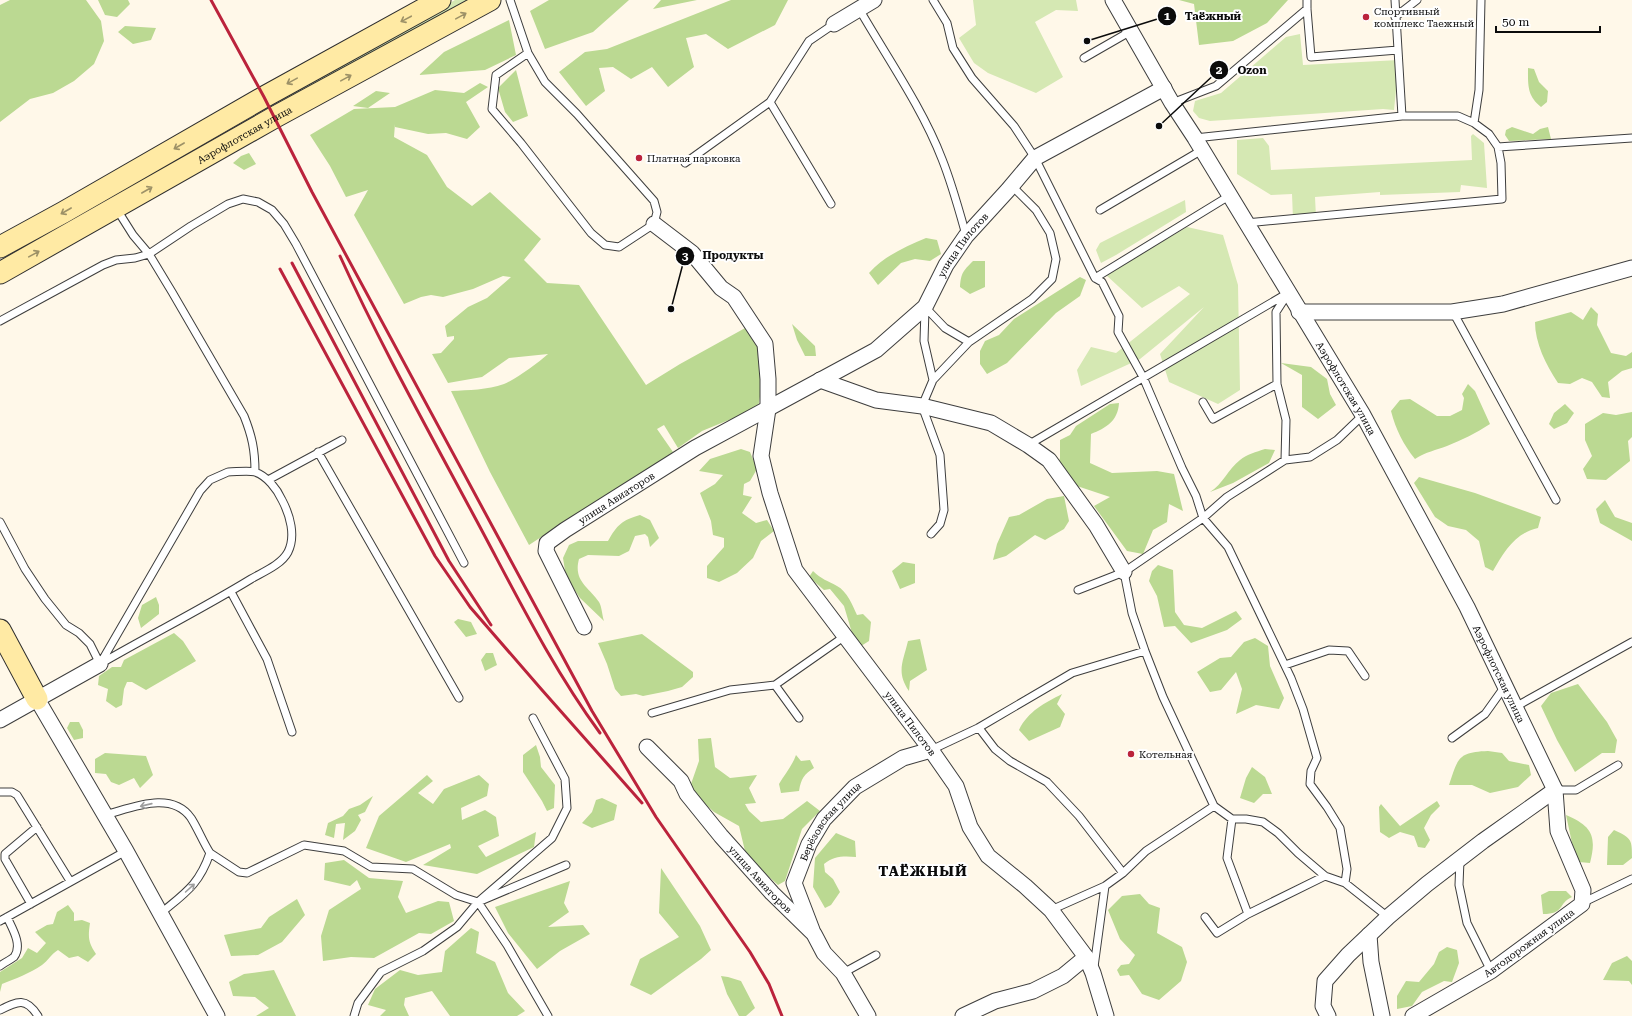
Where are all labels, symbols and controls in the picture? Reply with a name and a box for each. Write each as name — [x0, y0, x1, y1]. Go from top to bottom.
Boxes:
callout: Таёжный — [1157, 4, 1249, 27]
place label: Спортивный комплекс Таежный — [1374, 6, 1474, 29]
scale bar — [1496, 8, 1600, 34]
text: 1 — [1164, 9, 1171, 23]
text: Таёжный — [1185, 10, 1242, 23]
one-way arrow — [454, 12, 466, 19]
marker: Спортивный комплекс Таежный — [1361, 12, 1371, 22]
one-way arrow — [400, 15, 412, 23]
text: 50 m — [1502, 15, 1529, 29]
callout: Ozon — [1209, 58, 1274, 81]
text: 2 — [1216, 63, 1223, 77]
text: Ozon — [1237, 64, 1267, 77]
one-way arrow — [340, 74, 352, 81]
one-way arrow — [286, 78, 298, 86]
street label: Аэрофлотская улица — [195, 103, 294, 165]
one-way arrow — [173, 142, 185, 150]
marker: Платная парковка — [634, 153, 644, 163]
place label: Платная парковка — [647, 153, 741, 164]
one-way arrow — [141, 186, 153, 194]
one-way arrow — [61, 207, 73, 215]
street label: улица Пилотов — [935, 210, 990, 279]
callout: Продукты — [675, 244, 772, 267]
text: 3 — [682, 249, 689, 263]
text: Продукты — [703, 249, 764, 262]
one-way arrow — [28, 250, 40, 258]
street label: Аэрофлотская улица — [1314, 340, 1378, 437]
street label: улица Авиаторов — [576, 469, 657, 526]
street label: Аэрофлотская улица — [1471, 623, 1527, 725]
street label: улица Пилотов — [883, 689, 939, 758]
marker: Котельная — [1126, 749, 1136, 759]
place label: Котельная — [1139, 749, 1193, 760]
street label: Берёзовская улица — [798, 779, 863, 862]
one-way arrow — [140, 801, 153, 809]
street label: улица Авиаторов — [727, 843, 795, 915]
district label: ТАЁЖНЫЙ — [878, 863, 968, 879]
one-way arrow — [185, 883, 195, 892]
street label: Автодорожная улица — [1482, 906, 1577, 979]

